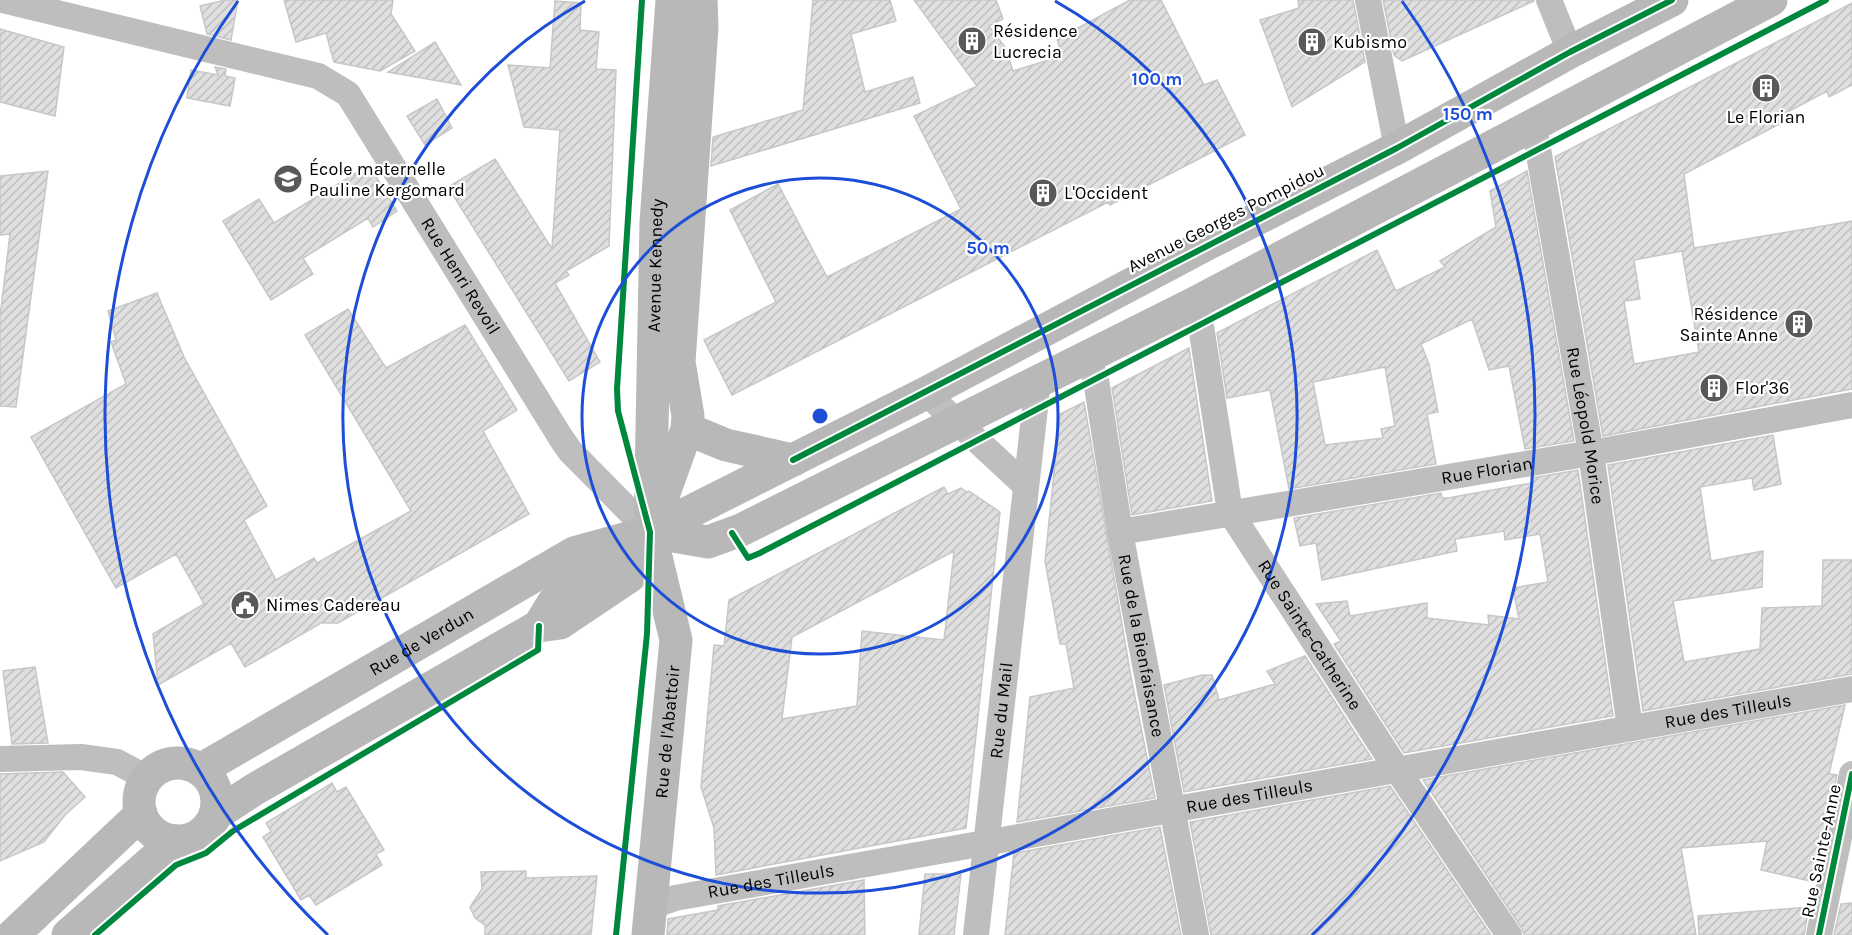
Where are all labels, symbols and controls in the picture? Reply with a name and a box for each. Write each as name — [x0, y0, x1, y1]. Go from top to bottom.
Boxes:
place label: Résidence Lucrecia — [993, 20, 1077, 63]
building icon: Résidence Lucrecia — [956, 25, 988, 57]
building icon: Kubismo — [1296, 26, 1328, 58]
place label: Kubismo — [1333, 31, 1407, 53]
text: 100 m — [1132, 68, 1182, 90]
building icon: Le Florian — [1750, 72, 1782, 104]
text: 150 m — [1443, 103, 1493, 125]
place label: Le Florian — [1727, 106, 1805, 128]
place label: École maternelle Pauline Kergomard — [309, 157, 465, 201]
street label: Avenue Georges Pompidou — [1124, 159, 1328, 277]
school or university icon: École maternelle Pauline Kergomard — [272, 163, 304, 195]
building icon: L'Occident — [1027, 177, 1059, 209]
place label: L'Occident — [1064, 182, 1148, 204]
street label: Avenue Kennedy — [643, 197, 669, 333]
street label: Rue Henri Revoil — [416, 213, 505, 338]
text: 50 m — [966, 237, 1010, 259]
place label: Résidence Sainte Anne — [1679, 303, 1778, 346]
building icon: Résidence Sainte Anne — [1783, 308, 1815, 340]
street label: Rue Léopold Morice — [1562, 345, 1609, 506]
building icon: Flor'36 — [1698, 372, 1730, 404]
place label: Flor'36 — [1735, 377, 1789, 399]
centre of rings — [810, 406, 830, 426]
street label: Rue Florian — [1439, 452, 1534, 489]
street label: Rue de la Bienfaisance — [1113, 552, 1169, 739]
street label: Rue Sainte-Catherine — [1253, 556, 1366, 714]
public building icon: Nimes Cadereau — [229, 589, 261, 621]
place label: Nimes Cadereau — [266, 594, 401, 616]
street label: Rue de Verdun — [365, 603, 478, 681]
street label: Rue du Mail — [985, 661, 1017, 760]
street label: Rue de l'Abattoir — [650, 664, 685, 799]
street label: Rue des Tilleuls — [1663, 689, 1793, 733]
street label: Rue des Tilleuls — [1184, 774, 1315, 818]
street label: Rue Sainte-Anne — [1796, 782, 1846, 920]
street label: Rue des Tilleuls — [706, 859, 836, 903]

